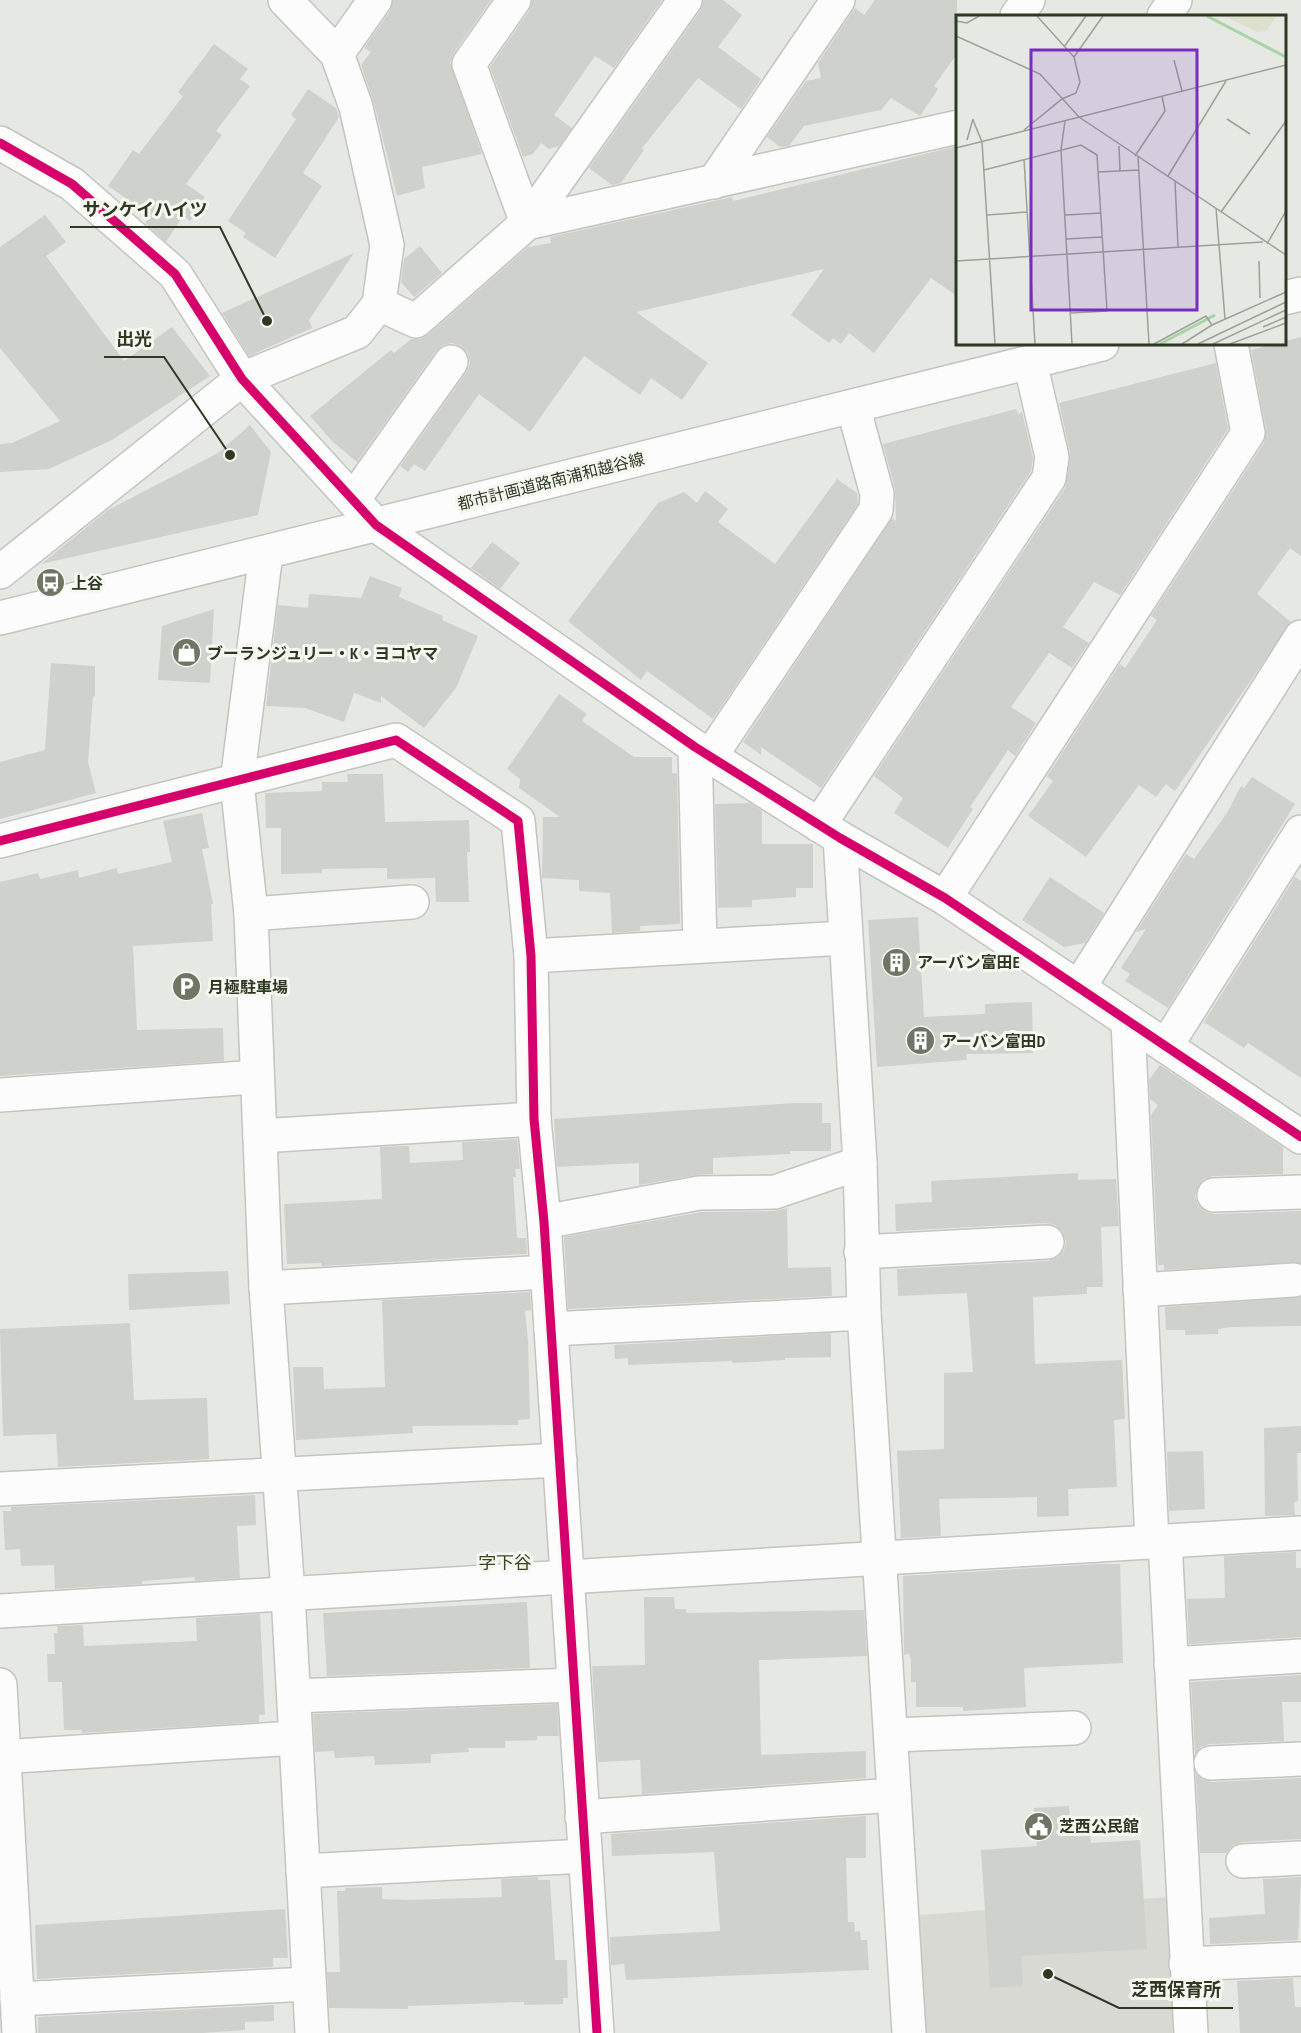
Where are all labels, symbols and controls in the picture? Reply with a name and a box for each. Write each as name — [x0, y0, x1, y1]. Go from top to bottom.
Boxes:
inset map — [956, 15, 1286, 345]
callout: サンケイハイツ — [70, 191, 220, 227]
text: サンケイハイツ — [83, 198, 207, 221]
callout: 出光 — [104, 321, 164, 357]
text: 出光 — [116, 327, 152, 350]
street label: 都市計画道路南浦和越谷線 — [455, 448, 647, 514]
bus stop icon: 上谷 — [34, 567, 66, 599]
place label: 上谷 — [71, 573, 103, 593]
shop icon: ブーランジュリー・K・ヨコヤマ — [170, 637, 202, 669]
place label: ブーランジュリー・K・ヨコヤマ — [207, 643, 438, 663]
building icon: アーバン富田E — [880, 946, 912, 978]
place label: アーバン富田E — [917, 952, 1020, 972]
parking icon: 月極駐車場 — [171, 971, 203, 1003]
place label: 月極駐車場 — [208, 977, 288, 997]
building icon: アーバン富田D — [904, 1025, 936, 1057]
place label: アーバン富田D — [941, 1031, 1046, 1051]
district label: 字下谷 — [478, 1551, 532, 1574]
public building icon: 芝西公民館 — [1022, 1810, 1054, 1842]
place label: 芝西公民館 — [1059, 1816, 1139, 1836]
callout: 芝西保育所 — [1119, 1972, 1233, 2008]
text: 芝西保育所 — [1131, 1978, 1221, 2001]

